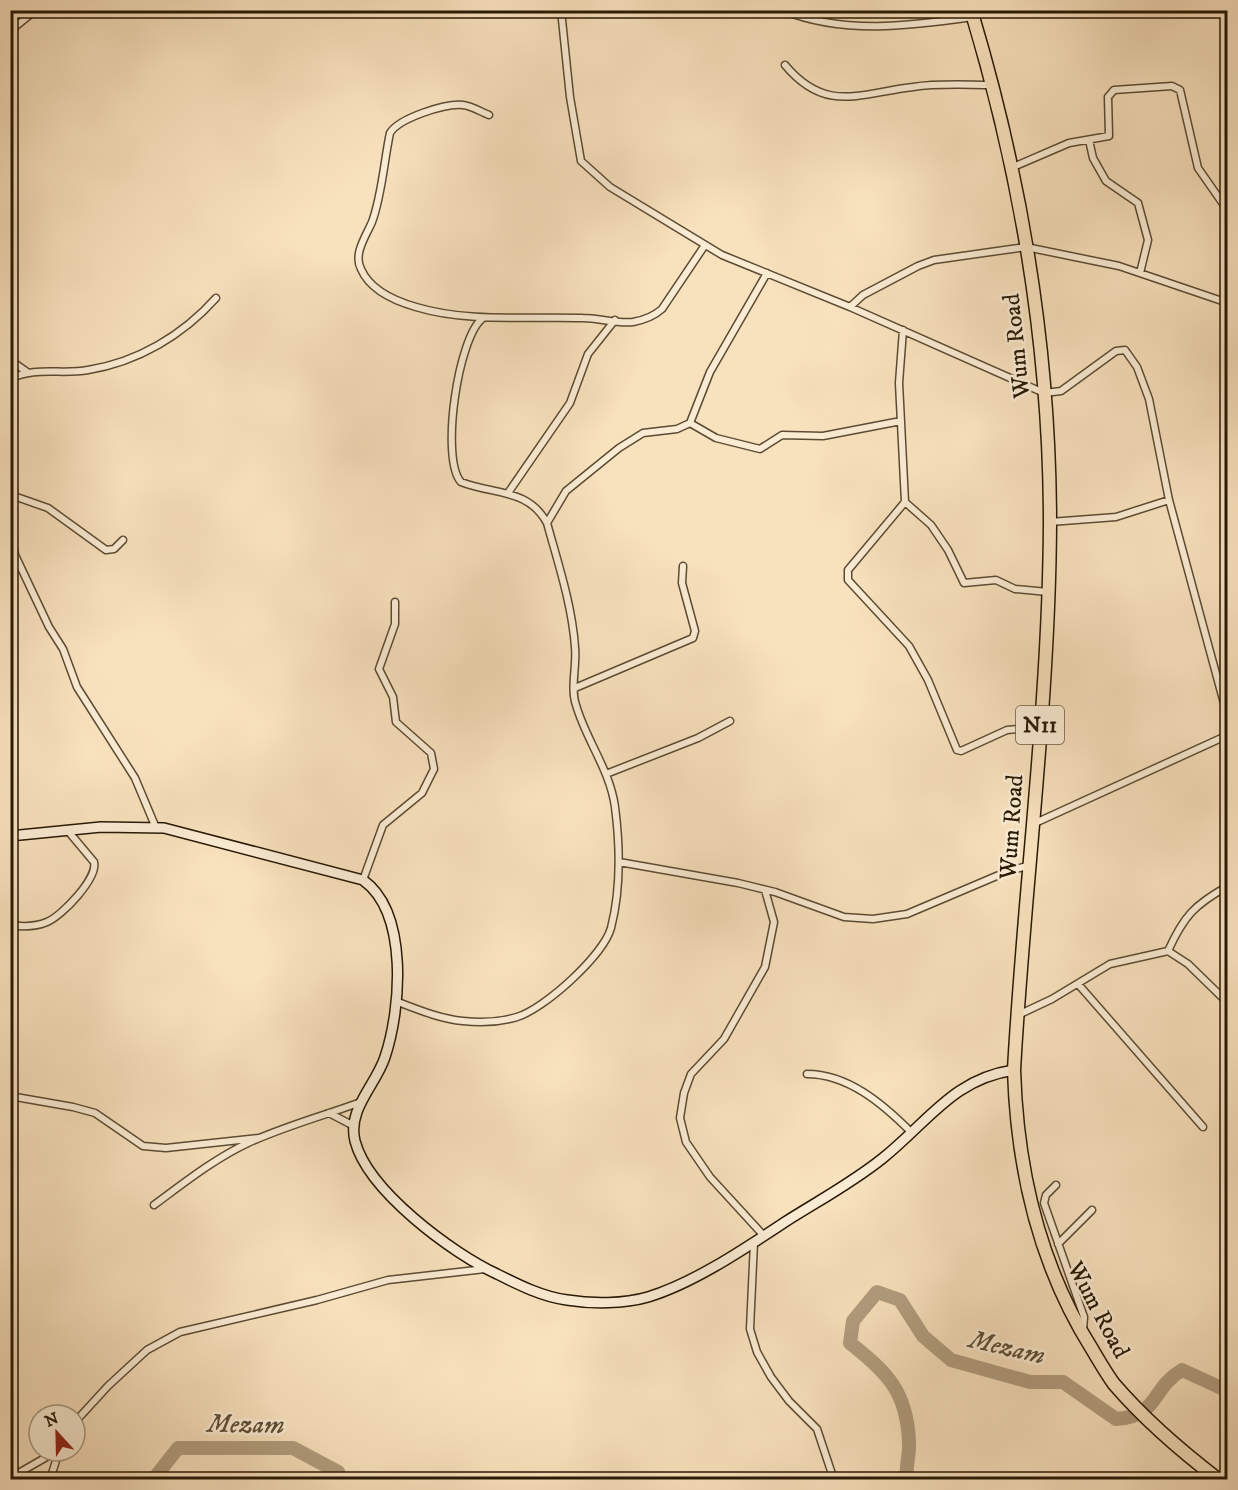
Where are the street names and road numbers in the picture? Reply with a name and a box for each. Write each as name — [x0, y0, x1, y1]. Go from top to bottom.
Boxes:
street label: Wum Road — [997, 292, 1038, 401]
road number: N11 — [1016, 706, 1064, 744]
street label: Wum Road — [993, 773, 1031, 882]
street label: Wum Road — [1060, 1256, 1136, 1364]

